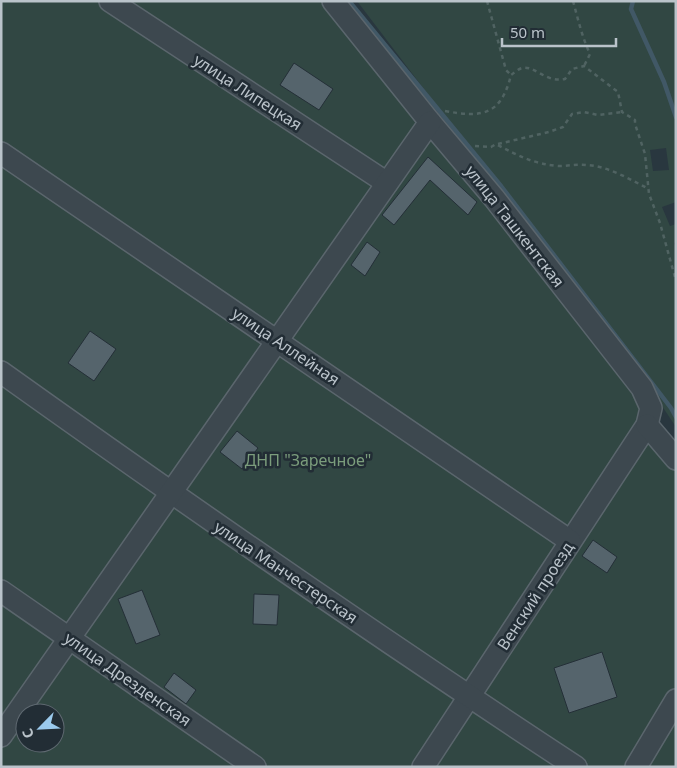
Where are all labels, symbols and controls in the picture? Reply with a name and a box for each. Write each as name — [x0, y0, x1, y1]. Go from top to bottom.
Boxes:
scale bar — [502, 15, 616, 47]
text: 50 m — [510, 22, 545, 42]
street label: улица Липецкая — [189, 49, 307, 135]
street label: улица Ташкентская — [460, 160, 570, 292]
street label: улица Аллейная — [228, 302, 344, 390]
park label: ДНП "Заречное" — [245, 449, 371, 471]
street label: улица Манчестерская — [210, 516, 362, 628]
street label: Венский проезд — [492, 537, 578, 654]
street label: улица Дрезденская — [60, 627, 196, 731]
north arrow — [15, 703, 65, 753]
text: С — [17, 726, 38, 741]

